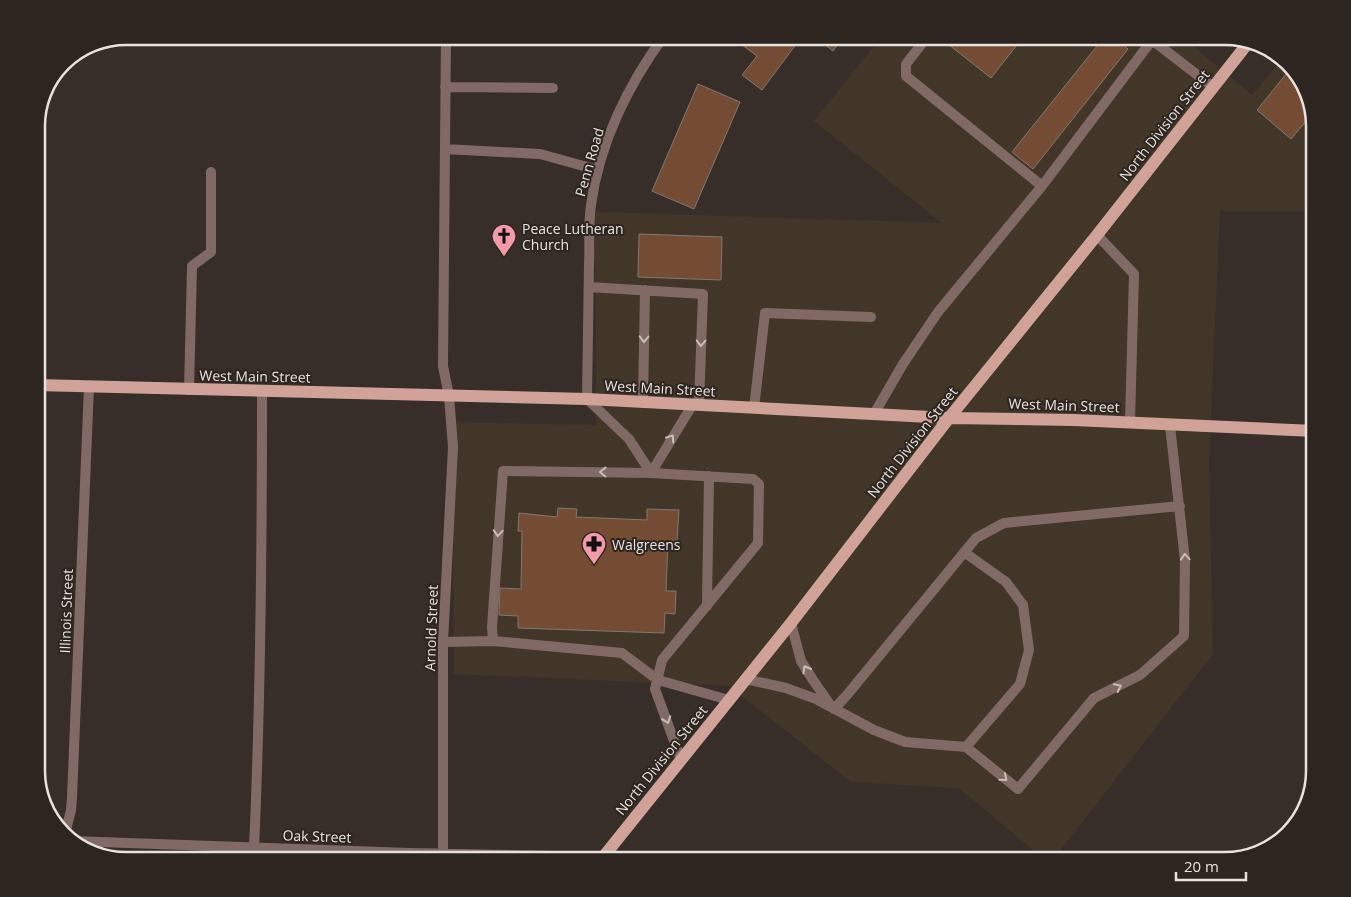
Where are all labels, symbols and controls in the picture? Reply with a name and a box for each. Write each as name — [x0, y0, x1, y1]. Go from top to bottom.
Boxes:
street label: North Division Street — [1115, 66, 1213, 184]
street label: Penn Road — [570, 125, 608, 199]
place label: Peace Lutheran Church — [522, 219, 624, 254]
church icon: Peace Lutheran Church — [491, 223, 517, 257]
one-way arrow — [639, 336, 649, 343]
one-way arrow — [696, 339, 706, 347]
street label: West Main Street — [199, 366, 311, 386]
street label: West Main Street — [604, 376, 716, 400]
street label: North Division Street — [863, 383, 961, 501]
street label: West Main Street — [1008, 394, 1120, 416]
one-way arrow — [665, 434, 675, 443]
one-way arrow — [598, 467, 606, 477]
one-way arrow — [493, 529, 504, 537]
pharmacy icon: Walgreens — [581, 531, 607, 565]
place label: Walgreens — [612, 535, 681, 554]
one-way arrow — [1179, 553, 1190, 561]
street label: Illinois Street — [55, 568, 77, 654]
street label: Arnold Street — [420, 584, 442, 672]
one-way arrow — [803, 665, 813, 674]
one-way arrow — [1113, 683, 1122, 693]
street label: North Division Street — [611, 701, 711, 819]
one-way arrow — [661, 715, 671, 724]
one-way arrow — [999, 772, 1008, 781]
street label: Oak Street — [282, 825, 352, 847]
scale bar — [1176, 850, 1246, 882]
text: 20 m — [1184, 856, 1219, 876]

